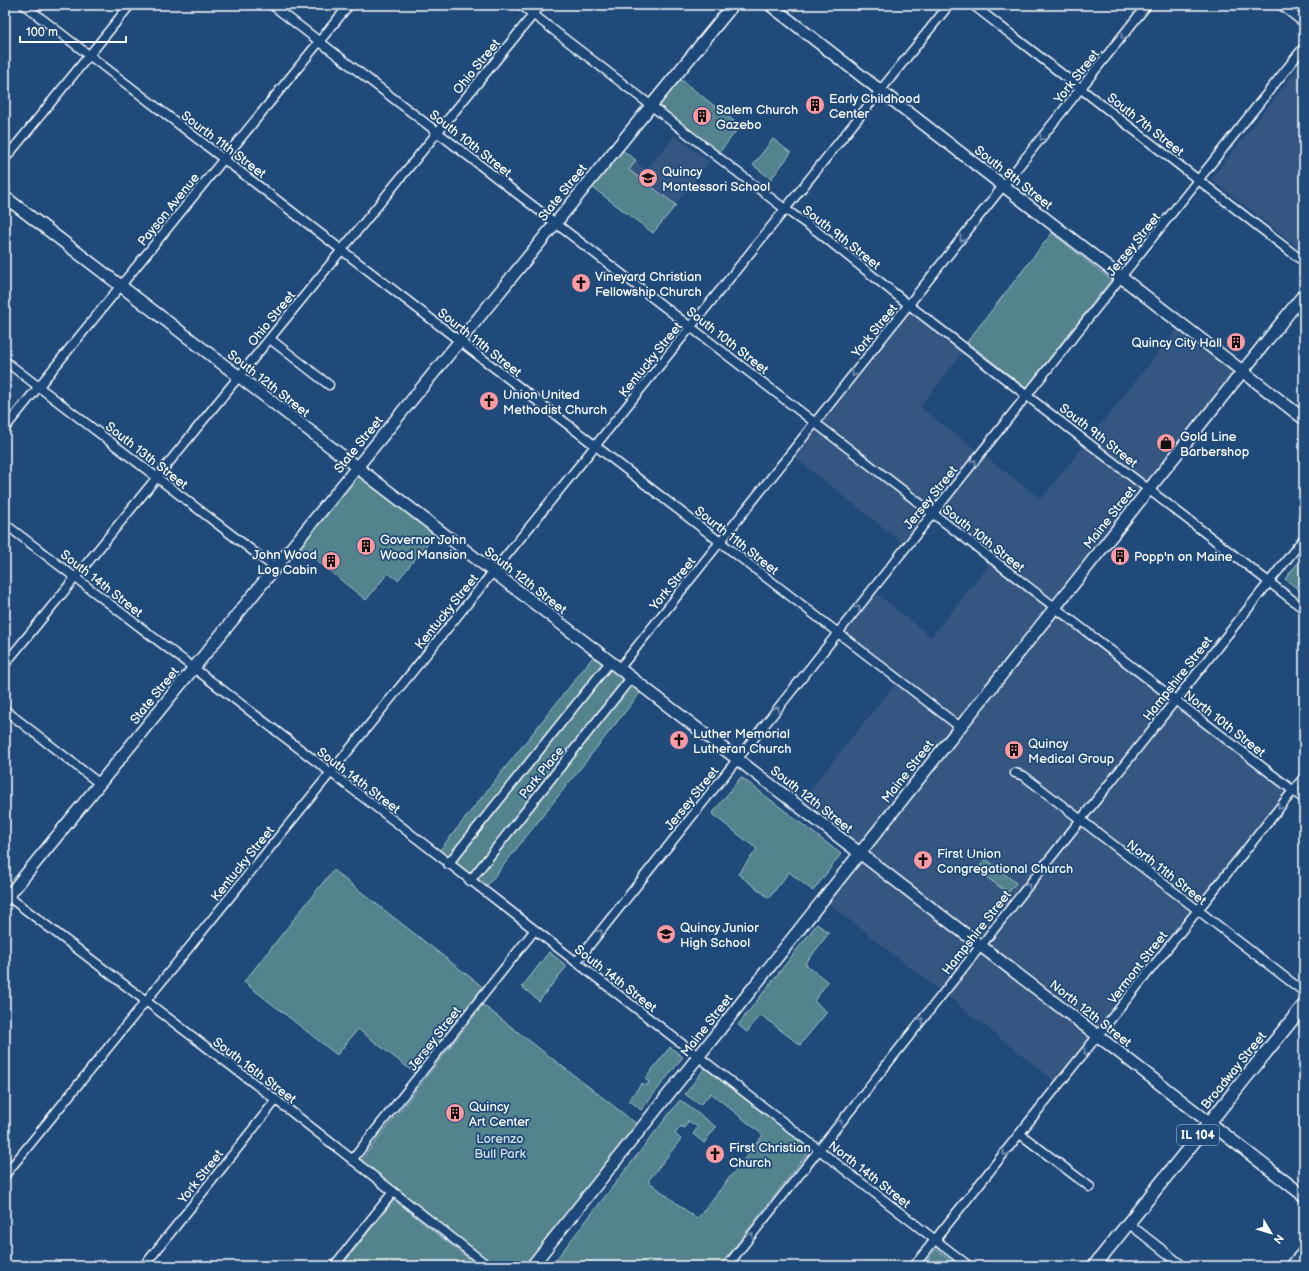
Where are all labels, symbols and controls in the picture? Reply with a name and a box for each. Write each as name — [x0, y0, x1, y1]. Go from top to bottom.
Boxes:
scale bar — [20, 18, 126, 44]
text: 100 m — [26, 25, 58, 40]
one-way arrow — [1121, 31, 1128, 38]
street label: Ohio Street — [450, 36, 504, 97]
street label: York Street — [1050, 47, 1103, 108]
street label: South 7th Street — [1104, 90, 1187, 160]
place label: Early Childhood Center — [829, 91, 920, 122]
building icon: Early Childhood Center — [804, 94, 826, 116]
place label: Salem Church Gazebo — [716, 102, 798, 133]
building icon: Salem Church Gazebo — [691, 105, 713, 127]
street label: South 10th Street — [426, 107, 515, 181]
street label: Sourth 11th Street — [178, 108, 269, 182]
one-way arrow — [1040, 133, 1047, 140]
street label: South 8th Street — [971, 142, 1056, 213]
street label: State Street — [535, 161, 591, 225]
place label: Quincy Montessori School — [662, 164, 770, 195]
school or university icon: Quincy Montessori School — [637, 167, 659, 189]
street label: Payson Avenue — [135, 170, 203, 249]
street label: South 9th Street — [799, 202, 884, 273]
street label: Jersey Street — [1103, 210, 1164, 280]
one-way arrow — [959, 235, 966, 242]
place label: Vineyard Christian Fellowship Church — [595, 269, 702, 300]
church icon: Vineyard Christian Fellowship Church — [570, 272, 592, 294]
street label: Ohio Street — [245, 288, 299, 349]
street label: York Street — [848, 301, 901, 361]
street label: South 10th Street — [683, 304, 772, 378]
street label: Sourth 11th Street — [434, 305, 525, 381]
street label: Kentucky Street — [616, 319, 686, 400]
building icon: Quincy City Hall — [1225, 331, 1247, 353]
place label: Quincy City Hall — [1131, 335, 1222, 351]
street label: South 12th Street — [224, 347, 313, 421]
one-way arrow — [852, 369, 859, 376]
place label: Union United Methodist Church — [503, 387, 607, 418]
church icon: Union United Methodist Church — [478, 390, 500, 412]
street label: South 9th Street — [1056, 400, 1141, 471]
street label: State Street — [331, 413, 387, 477]
street label: South 13th Street — [102, 419, 191, 493]
place label: Gold Line Barbershop — [1180, 429, 1249, 460]
shop icon: Gold Line Barbershop — [1155, 432, 1177, 454]
one-way arrow — [969, 460, 976, 467]
street label: Jersey Street — [900, 463, 961, 533]
street label: Maine Street — [1080, 483, 1139, 552]
street label: South 10th Street — [939, 502, 1028, 576]
street label: Sourth 11th Street — [691, 503, 782, 579]
place label: Governor John Wood Mansion — [380, 532, 467, 563]
building icon: Governor John Wood Mansion — [355, 535, 377, 557]
street label: South 12th Street — [481, 544, 570, 618]
building icon: Popp'n on Maine — [1109, 545, 1131, 567]
street label: South 14th Street — [57, 547, 146, 621]
place label: John Wood Log Cabin — [252, 547, 317, 578]
place label: Popp'n on Maine — [1134, 549, 1233, 565]
building icon: John Wood Log Cabin — [320, 550, 342, 572]
street label: York Street — [646, 554, 699, 614]
street label: Kentucky Street — [412, 571, 482, 652]
one-way arrow — [853, 605, 860, 612]
street label: Hampshire Street — [1140, 633, 1216, 724]
street label: State Street — [127, 664, 183, 728]
street label: North 10th Street — [1180, 687, 1269, 761]
one-way arrow — [772, 707, 779, 714]
place label: Luther Memorial Lutheran Church — [693, 726, 791, 757]
church icon: Luther Memorial Lutheran Church — [668, 729, 690, 751]
place label: Quincy Medical Group — [1028, 736, 1114, 767]
street label: Maine Street — [878, 737, 937, 806]
building icon: Quincy Medical Group — [1003, 739, 1025, 761]
street label: Park Place — [516, 743, 568, 802]
street label: South 14th Street — [314, 744, 403, 817]
street label: South 12th Street — [767, 763, 856, 837]
street label: Jersey Street — [661, 764, 722, 834]
one-way arrow — [1277, 803, 1284, 810]
street label: Kentucky Street — [208, 823, 278, 904]
street label: North 11th Street — [1123, 837, 1209, 909]
place label: First Union Congregational Church — [937, 846, 1073, 877]
church icon: First Union Congregational Church — [912, 849, 934, 871]
one-way arrow — [1023, 883, 1030, 890]
street label: Hampshire Street — [939, 887, 1015, 978]
place label: Quincy Junior High School — [680, 920, 759, 951]
school or university icon: Quincy Junior High School — [655, 923, 677, 945]
street label: Vermont Street — [1104, 928, 1171, 1007]
one-way arrow — [595, 929, 602, 936]
street label: South 14th Street — [571, 942, 660, 1016]
street label: North 12th Street — [1046, 977, 1135, 1051]
street label: Maine Street — [677, 991, 736, 1060]
street label: Jersey Street — [405, 1003, 465, 1074]
one-way arrow — [916, 1018, 923, 1025]
street label: Broadway Street — [1198, 1029, 1270, 1113]
street label: South 16th Street — [210, 1034, 299, 1107]
one-way arrow — [1084, 1047, 1091, 1054]
place label: Quincy Art Center — [469, 1099, 530, 1130]
building icon: Quincy Art Center — [444, 1102, 466, 1124]
one-way arrow — [835, 1120, 842, 1127]
road number: IL 104 — [1177, 1125, 1219, 1145]
park label: Lorenzo Bull Park — [474, 1131, 526, 1162]
street label: North 14th Street — [825, 1138, 914, 1212]
place label: First Christian Church — [729, 1140, 811, 1171]
church icon: First Christian Church — [704, 1143, 726, 1165]
street label: York Street — [174, 1147, 227, 1208]
one-way arrow — [1003, 1149, 1010, 1156]
north arrow — [1251, 1213, 1291, 1253]
text: N — [1271, 1232, 1286, 1246]
one-way arrow — [746, 1233, 753, 1240]

